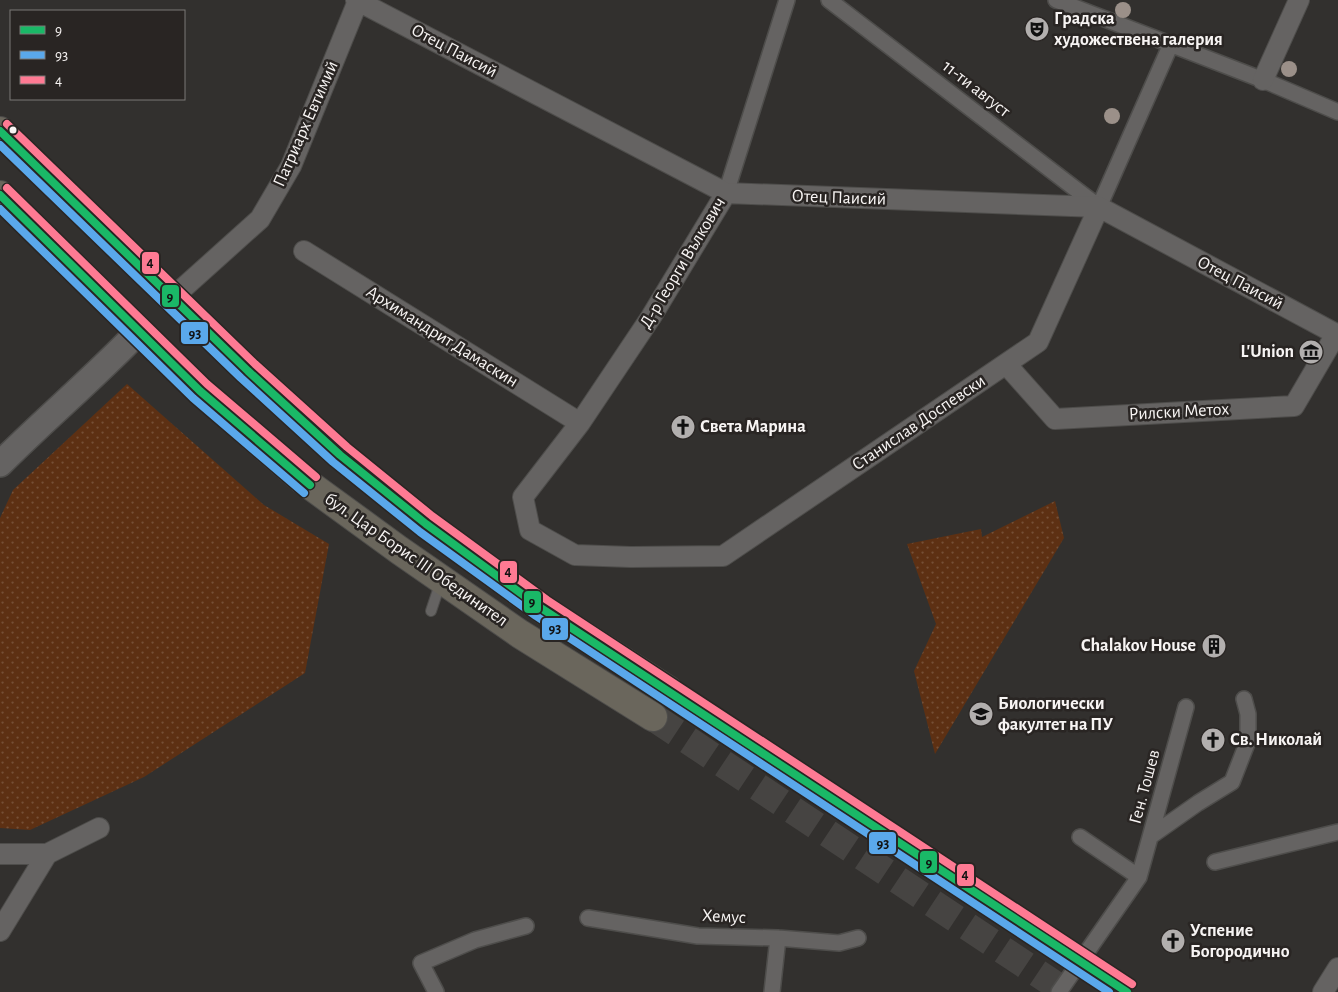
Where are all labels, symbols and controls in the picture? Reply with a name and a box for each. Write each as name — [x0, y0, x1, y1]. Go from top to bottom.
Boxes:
legend — [10, 10, 185, 100]
place label: Градска художествена галерия — [1054, 10, 1223, 49]
theatre icon: Градска художествена галерия — [1024, 16, 1050, 42]
street label: Отец Паисий — [408, 21, 500, 81]
text: 9 — [55, 23, 62, 38]
text: 93 — [55, 48, 68, 63]
street label: 11-ти август — [939, 57, 1014, 121]
street label: Патриарх Евтимий — [270, 58, 342, 190]
text: 4 — [55, 73, 62, 88]
unlabelled marker — [8, 125, 18, 135]
street label: Отец Паисий — [791, 187, 887, 209]
street label: Д-р Георги Вълкович — [637, 194, 729, 332]
line badge: 4 — [141, 251, 160, 275]
street label: Отец Паисий — [1194, 253, 1286, 313]
text: 4 — [146, 256, 154, 270]
street label: Архимандрит Дамаскин — [363, 283, 521, 391]
line badge: 9 — [161, 284, 180, 308]
text: 9 — [167, 290, 174, 304]
line badge: 93 — [180, 321, 209, 345]
text: 93 — [189, 327, 201, 341]
museum icon: L'Union — [1298, 339, 1324, 365]
place label: L'Union — [1240, 343, 1294, 361]
street label: Станислав Доспевски — [849, 372, 989, 474]
street label: Рилски Метох — [1128, 400, 1230, 424]
church icon: Света Марина — [670, 414, 696, 440]
place label: Света Марина — [700, 418, 806, 436]
street label: бул. Цар Борис III Обединител — [321, 489, 511, 630]
line badge: 4 — [499, 560, 518, 584]
text: 4 — [504, 565, 512, 579]
line badge: 9 — [523, 590, 542, 614]
text: 9 — [529, 595, 536, 609]
line badge: 93 — [541, 617, 569, 641]
text: 93 — [549, 622, 561, 636]
building icon: Chalakov House — [1201, 633, 1227, 659]
place label: Chalakov House — [1081, 637, 1196, 655]
place label: Биологически факултет на ПУ — [998, 695, 1113, 734]
school or university icon: Биологически факултет на ПУ — [968, 701, 994, 727]
church icon: Св. Николай — [1200, 727, 1226, 753]
place label: Св. Николай — [1230, 731, 1322, 749]
street label: Ген. Тошев — [1126, 748, 1164, 826]
line badge: 93 — [868, 831, 897, 855]
text: 93 — [877, 837, 889, 851]
line badge: 9 — [919, 850, 938, 874]
text: 9 — [926, 856, 933, 870]
line badge: 4 — [956, 863, 975, 887]
text: 4 — [961, 868, 969, 882]
street label: Хемус — [702, 907, 746, 927]
place label: Успение Богородично — [1190, 922, 1290, 961]
church icon: Успение Богородично — [1160, 928, 1186, 954]

